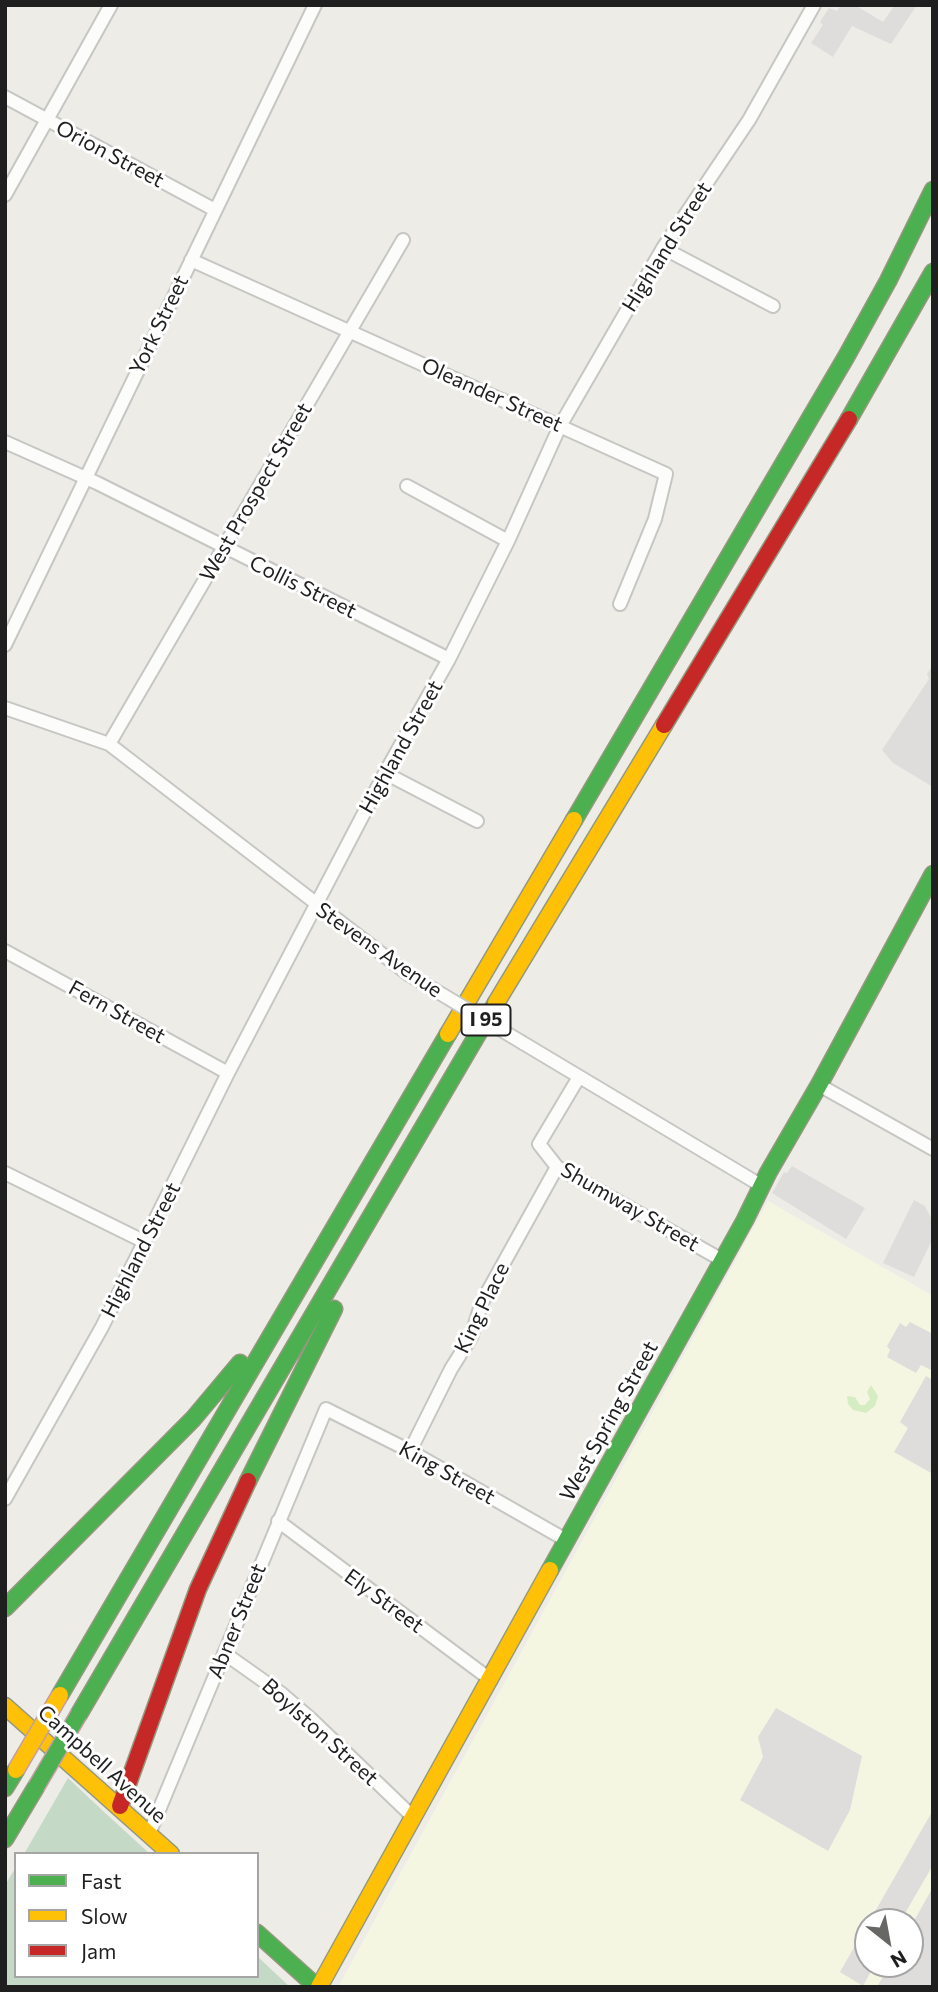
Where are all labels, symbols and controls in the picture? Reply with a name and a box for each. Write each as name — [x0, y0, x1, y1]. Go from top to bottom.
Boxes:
street label: Orion Street — [52, 115, 168, 193]
street label: Highland Street — [617, 177, 717, 317]
street label: York Street — [124, 271, 194, 379]
street label: Oleander Street — [418, 353, 566, 437]
street label: West Prospect Street — [195, 398, 317, 586]
street label: Collis Street — [245, 550, 361, 624]
street label: Highland Street — [354, 676, 448, 818]
street label: Stevens Avenue — [311, 897, 447, 1003]
street label: Fern Street — [64, 975, 170, 1049]
road number: I 95 — [462, 1004, 510, 1036]
street label: Shumway Street — [556, 1157, 704, 1257]
street label: Highland Street — [96, 1178, 186, 1322]
street label: King Place — [449, 1258, 515, 1358]
street label: West Spring Street — [555, 1337, 663, 1505]
street label: King Street — [394, 1436, 500, 1510]
street label: Abner Street — [203, 1560, 271, 1682]
street label: Ely Street — [339, 1564, 429, 1638]
street label: Boylston Street — [257, 1673, 383, 1791]
street label: Campbell Avenue — [33, 1700, 171, 1828]
legend — [14, 1852, 259, 1978]
text: Fast — [81, 1868, 122, 1893]
text: Slow — [81, 1903, 128, 1928]
north arrow — [854, 1908, 924, 1978]
text: Jam — [81, 1938, 116, 1963]
text: N — [887, 1946, 911, 1973]

